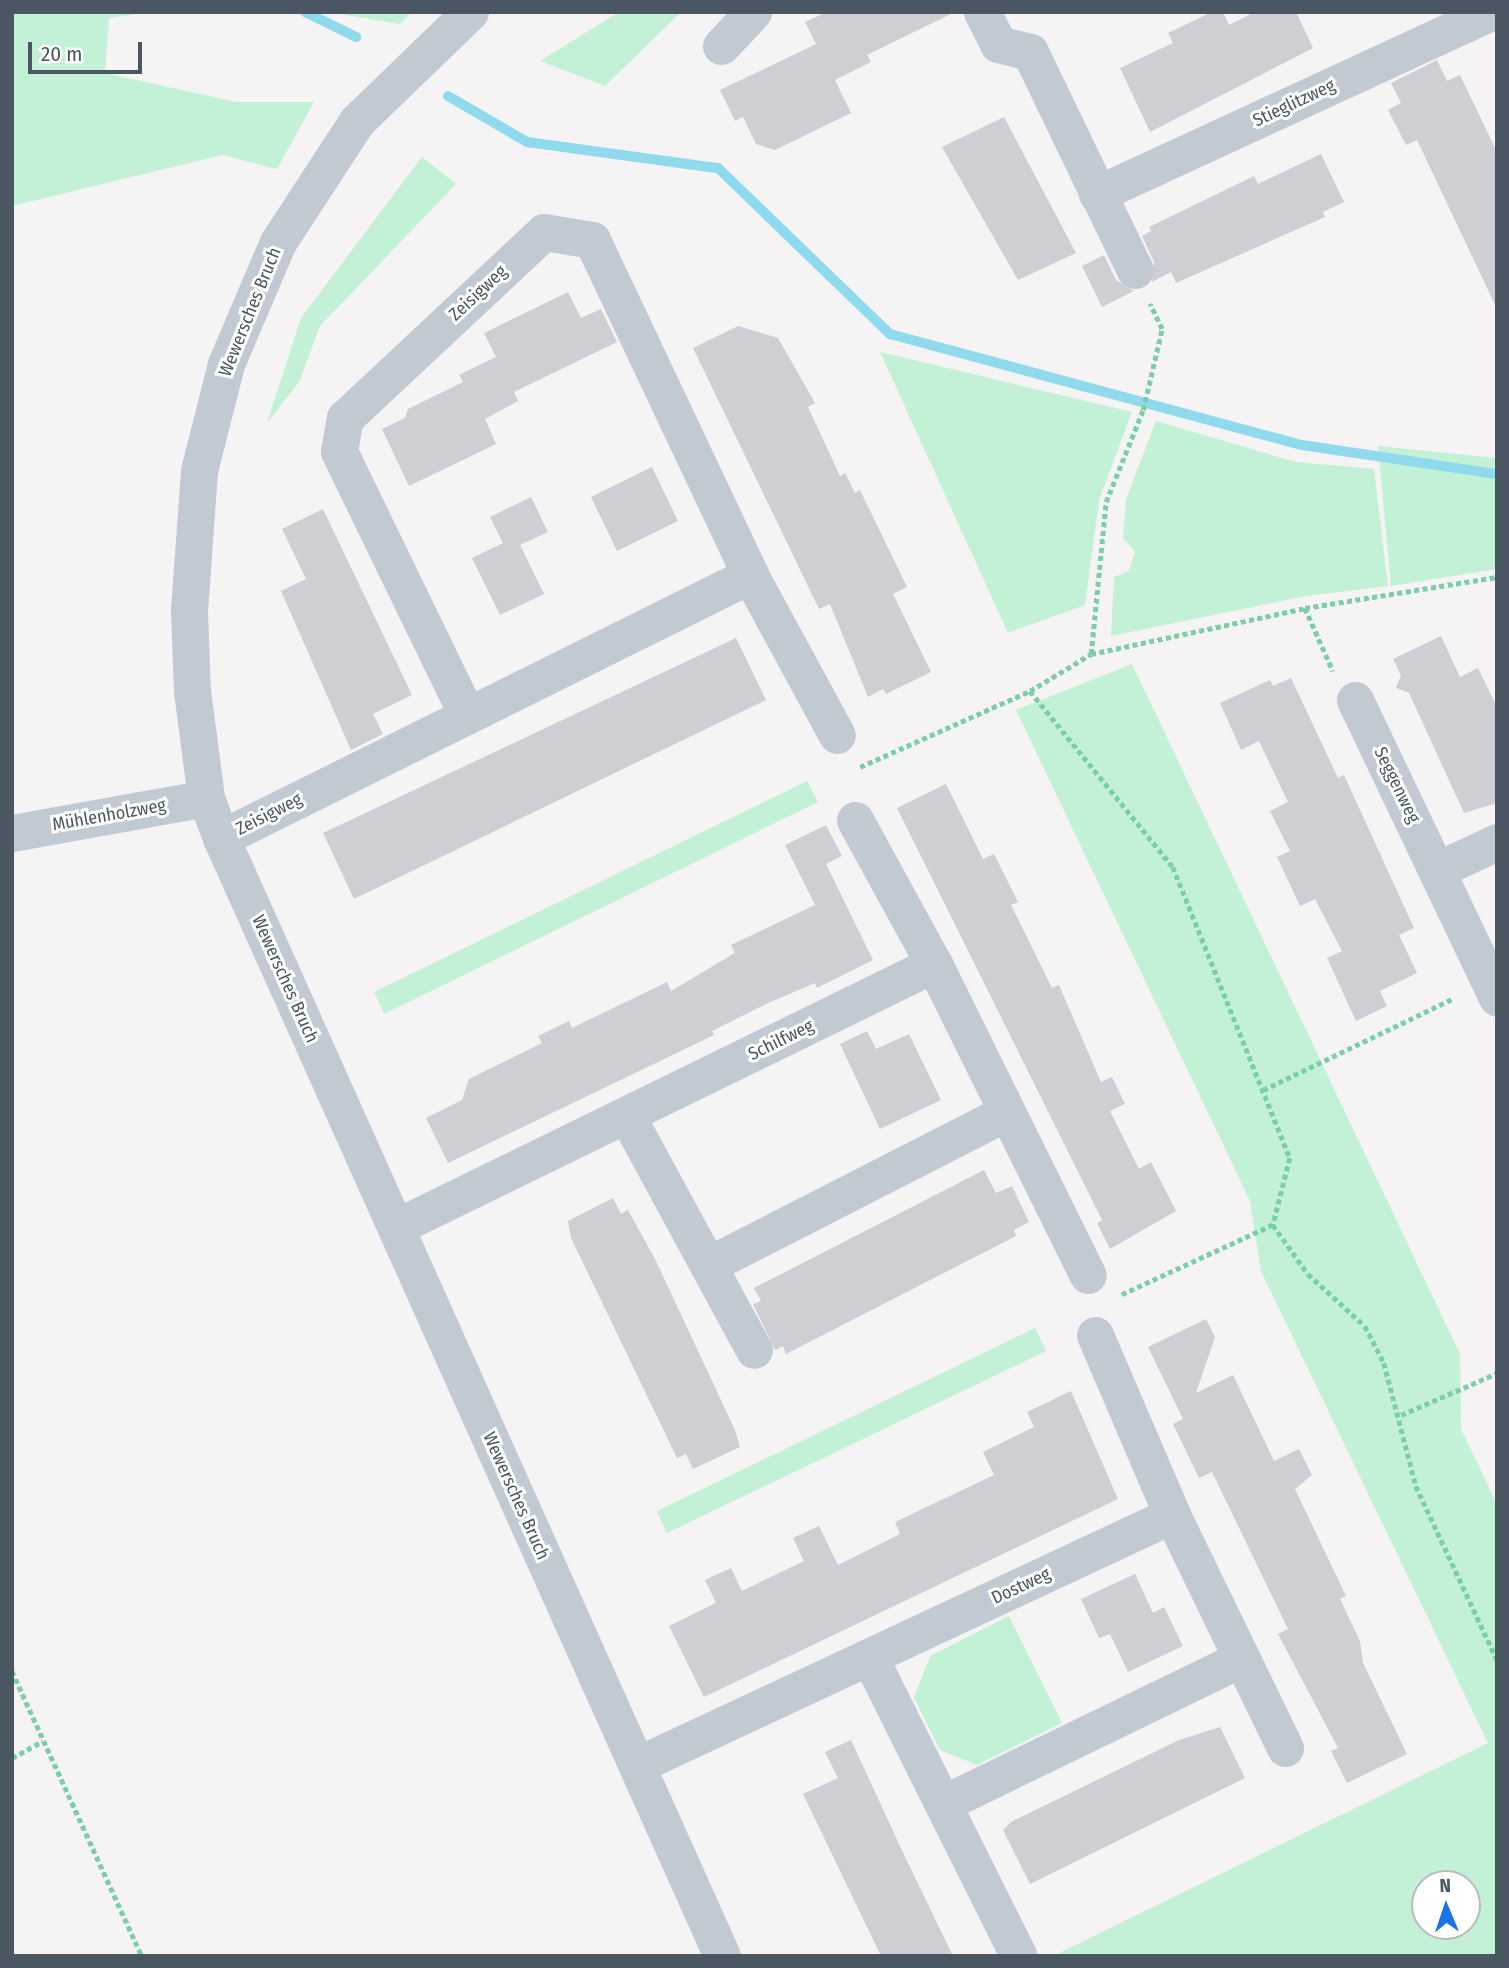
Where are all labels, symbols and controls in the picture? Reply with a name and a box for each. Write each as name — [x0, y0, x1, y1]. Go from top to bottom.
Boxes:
scale bar — [32, 28, 145, 72]
text: 20 m — [41, 41, 82, 67]
street label: Stieglitzweg — [1250, 75, 1338, 131]
street label: Wewersches Bruch — [214, 244, 286, 380]
street label: Zeisigweg — [445, 261, 511, 325]
street label: Seggenweg — [1369, 743, 1425, 827]
street label: Zeisigweg — [232, 788, 306, 840]
street label: Mühlenholzweg — [51, 794, 167, 836]
street label: Wewersches Bruch — [247, 912, 323, 1046]
street label: Schilfweg — [745, 1015, 817, 1065]
street label: Wewersches Bruch — [478, 1429, 554, 1563]
street label: Dostweg — [988, 1563, 1054, 1609]
north arrow — [1411, 1870, 1481, 1940]
text: N — [1439, 1874, 1451, 1897]

